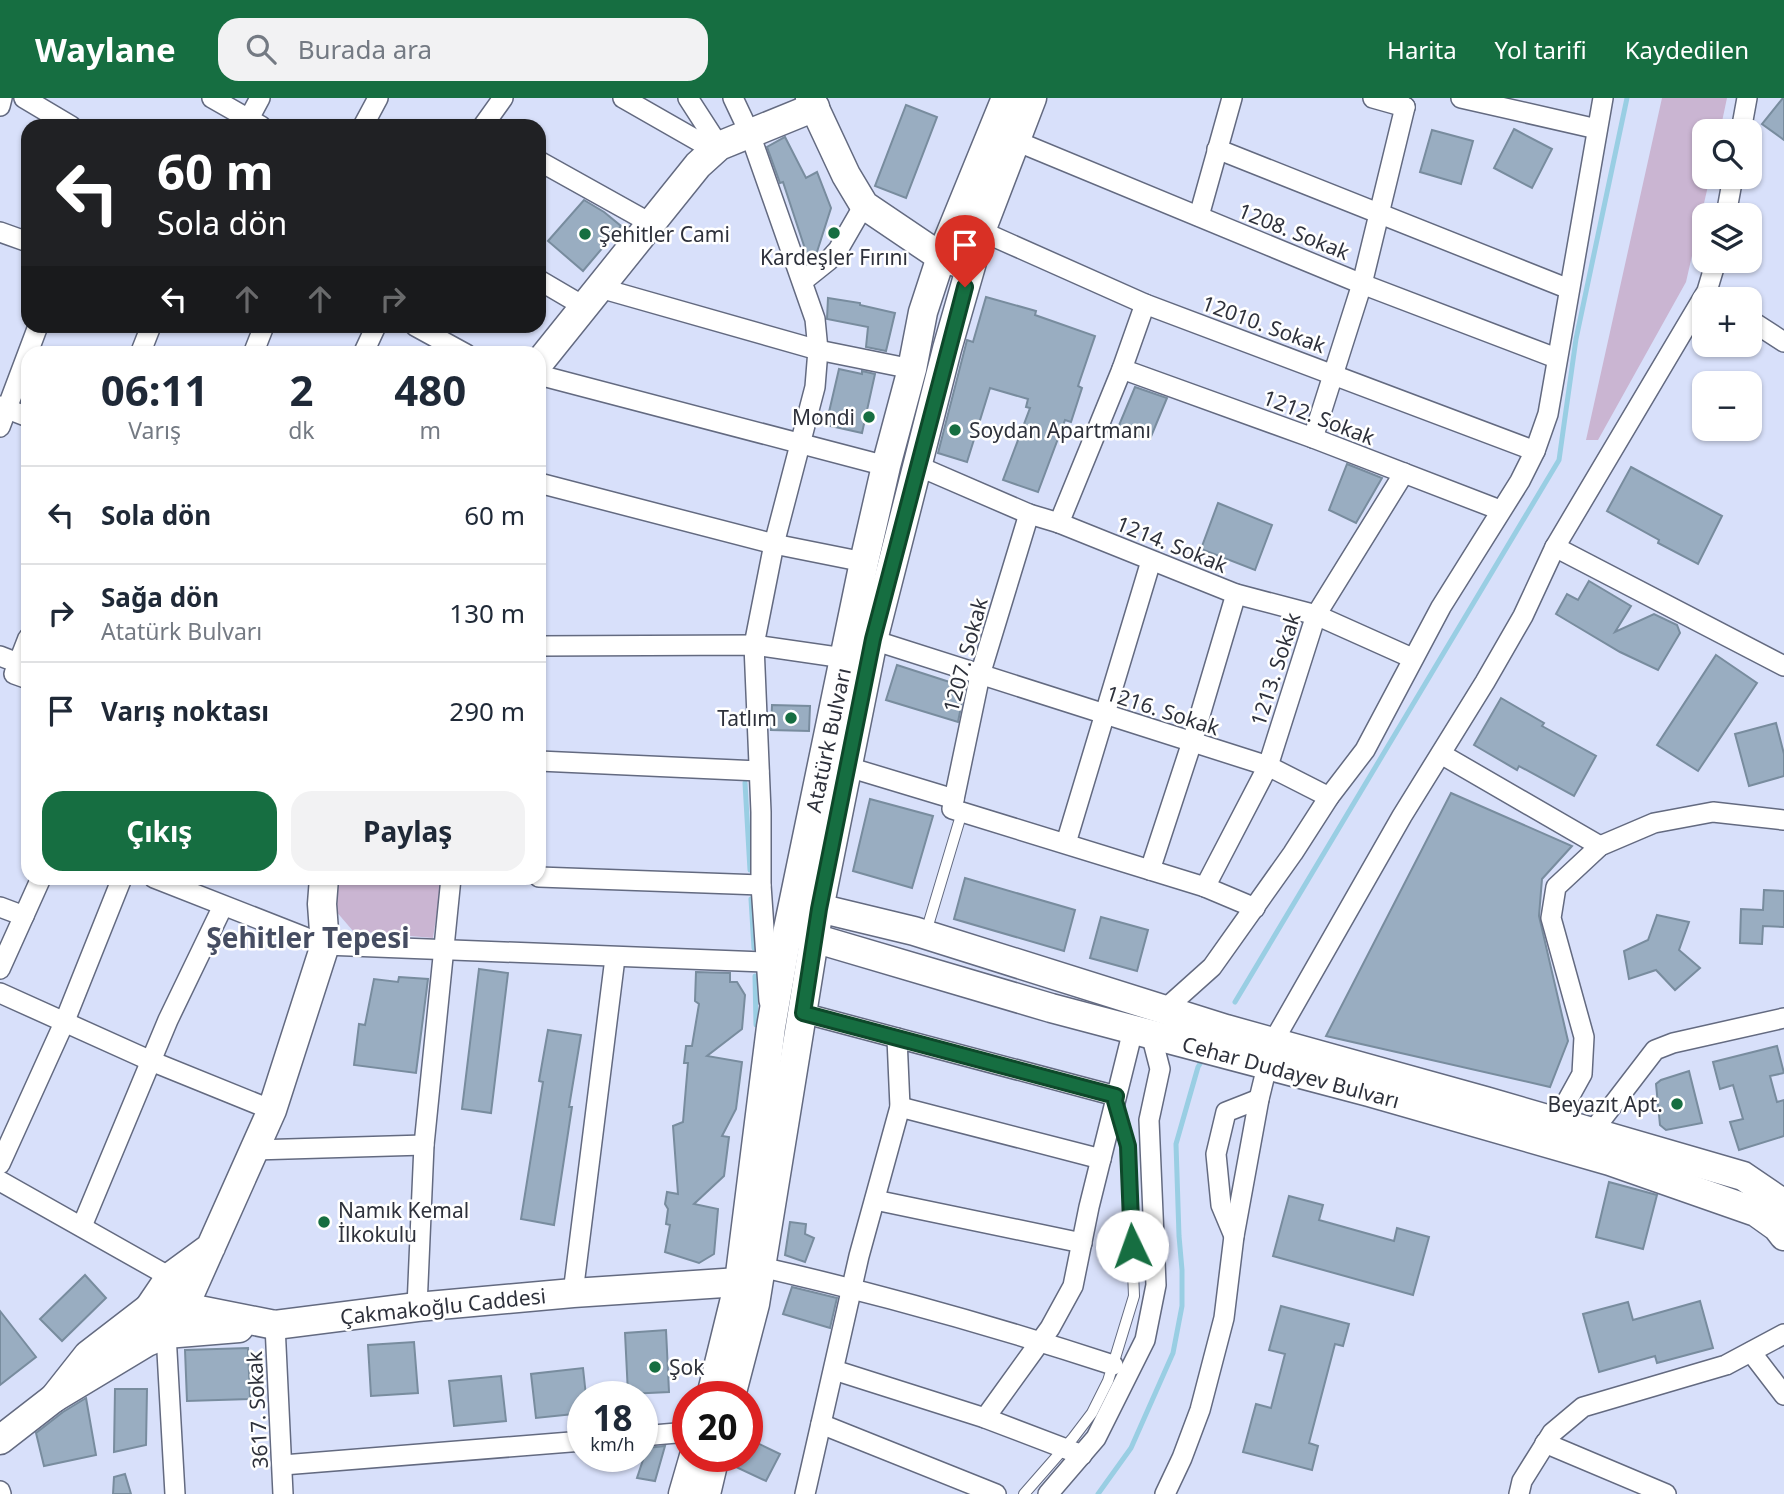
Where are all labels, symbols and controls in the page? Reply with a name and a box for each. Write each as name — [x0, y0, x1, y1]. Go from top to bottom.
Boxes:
search box — [218, 18, 708, 81]
text: Waylane — [35, 27, 176, 72]
icon: search — [242, 30, 280, 68]
text: Burada ara — [298, 31, 432, 67]
text: Harita — [1387, 33, 1457, 66]
text: Yol tarifi — [1495, 33, 1587, 66]
text: Kaydedilen — [1625, 33, 1749, 66]
map controls — [1692, 119, 1762, 441]
button: search — [1692, 119, 1762, 189]
text: 60 m — [157, 138, 274, 204]
icon: left — [42, 147, 133, 238]
street label: 1208. Sokak — [1234, 196, 1354, 266]
text: Sola dön — [157, 201, 287, 244]
button: layers — [1692, 203, 1762, 273]
pin — [935, 215, 995, 287]
place label: Şehitler Cami — [599, 220, 730, 248]
marker: Kardeşler Fırını — [826, 225, 842, 241]
marker: Şehitler Cami — [577, 226, 593, 242]
icon: arrive — [946, 226, 984, 264]
place label: Kardeşler Fırını — [760, 243, 908, 271]
icon: left — [155, 280, 193, 318]
icon: ahead — [228, 280, 266, 318]
icon: ahead — [301, 280, 339, 318]
icon: right — [374, 280, 412, 318]
button: + — [1692, 287, 1762, 357]
street label: 12010. Sokak — [1198, 289, 1330, 360]
text: 06:11 — [101, 361, 209, 418]
text: 2 — [289, 361, 313, 418]
text: 480 — [394, 361, 466, 418]
button: − — [1692, 371, 1762, 441]
street label: 1212. Sokak — [1259, 383, 1380, 451]
place label: Mondi — [792, 403, 855, 431]
marker: Mondi — [861, 409, 877, 425]
text: Varış — [128, 414, 181, 446]
text: dk — [288, 414, 315, 446]
text: m — [420, 414, 441, 446]
place label: Soydan Apartmanı — [969, 416, 1151, 444]
marker: Soydan Apartmanı — [947, 422, 963, 438]
icon: left — [42, 496, 80, 534]
text: Sola dön — [101, 497, 211, 533]
text: 60 m — [464, 497, 525, 533]
street label: 1214. Sokak — [1112, 509, 1232, 579]
text: Sağa dön — [101, 579, 219, 615]
icon: right — [42, 594, 80, 632]
street label: 1207. Sokak — [936, 594, 994, 715]
text: 130 m — [449, 595, 525, 631]
street label: 1213. Sokak — [1244, 608, 1307, 729]
text: Atatürk Bulvarı — [101, 615, 262, 647]
street label: Atatürk Bulvarı — [799, 665, 857, 815]
street label: 1216. Sokak — [1103, 679, 1224, 742]
icon: arrive — [42, 692, 80, 730]
text: Varış noktası — [101, 693, 269, 729]
text: 290 m — [449, 693, 525, 729]
place label: Tatlım — [717, 704, 777, 732]
marker: Tatlım — [783, 710, 799, 726]
button: Çıkış — [42, 791, 277, 871]
button: Paylaş — [291, 791, 525, 871]
district label: Şehitler Tepesi — [206, 918, 410, 956]
street label: Cehar Dudayev Bulvarı — [1179, 1030, 1403, 1114]
place label: Beyazıt Apt. — [1548, 1090, 1663, 1118]
marker: Beyazıt Apt. — [1669, 1096, 1685, 1112]
place label: Namık Kemal İlkokulu — [338, 1196, 469, 1248]
position arrow — [1095, 1209, 1169, 1283]
marker: Namık Kemal İlkokulu — [316, 1214, 332, 1230]
street label: Çakmakoğlu Caddesi — [339, 1281, 547, 1331]
street label: 3617. Sokak — [240, 1350, 274, 1469]
place label: Şok — [669, 1353, 705, 1381]
marker: Şok — [647, 1359, 663, 1375]
speed limit sign: 20 — [672, 1381, 763, 1472]
text: 18 — [592, 1394, 633, 1441]
text: km/h — [590, 1432, 635, 1456]

